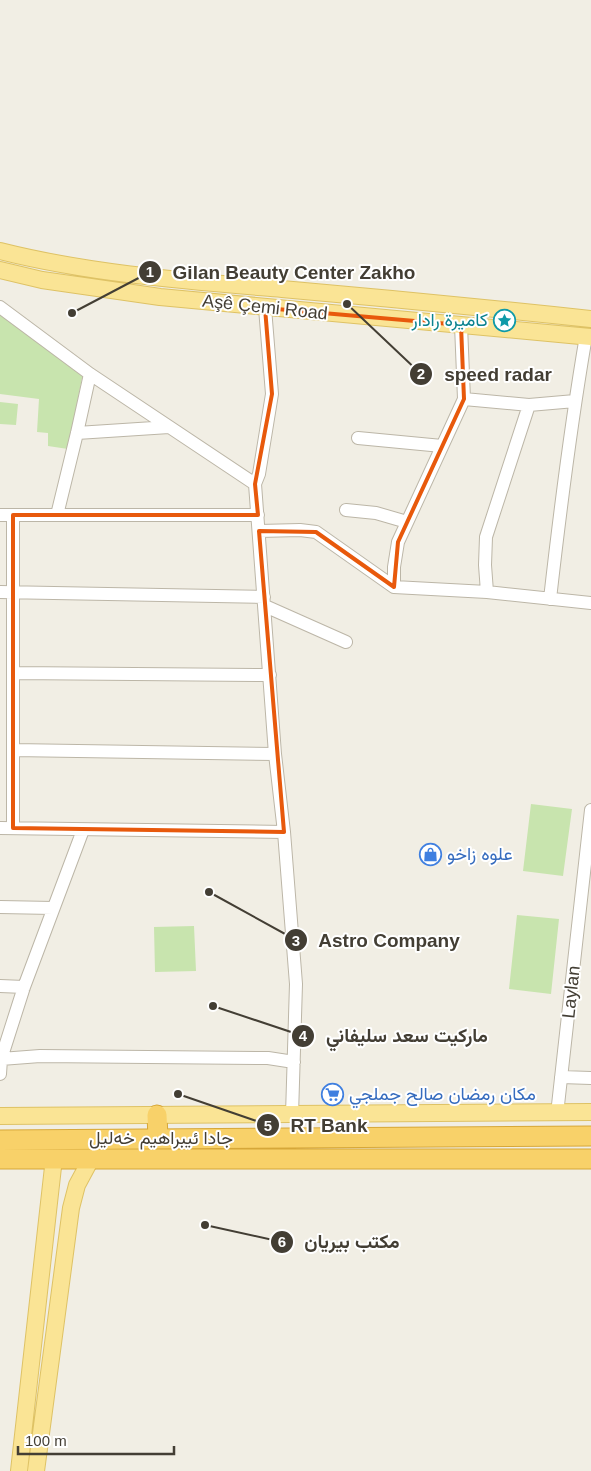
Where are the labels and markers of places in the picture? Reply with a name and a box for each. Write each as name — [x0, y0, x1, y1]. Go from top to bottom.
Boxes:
callout: Gilan Beauty Center Zakho — [138, 255, 426, 289]
place icon: كاميرة رادار — [492, 308, 516, 332]
place label: كاميرة رادار — [411, 310, 488, 331]
callout: speed radar — [409, 357, 561, 391]
shop icon: علوه زاخو — [419, 842, 443, 866]
place label: علوه زاخو — [447, 844, 513, 865]
callout: Astro Company — [284, 923, 470, 957]
callout: ماركيت سعد سليفاني — [291, 1019, 497, 1053]
supermarket icon: مكان رمضان صالح جملجي — [321, 1082, 345, 1106]
place label: مكان رمضان صالح جملجي — [349, 1084, 536, 1109]
callout: RT Bank — [255, 1108, 377, 1142]
callout: مكتب بيريان — [270, 1225, 410, 1259]

